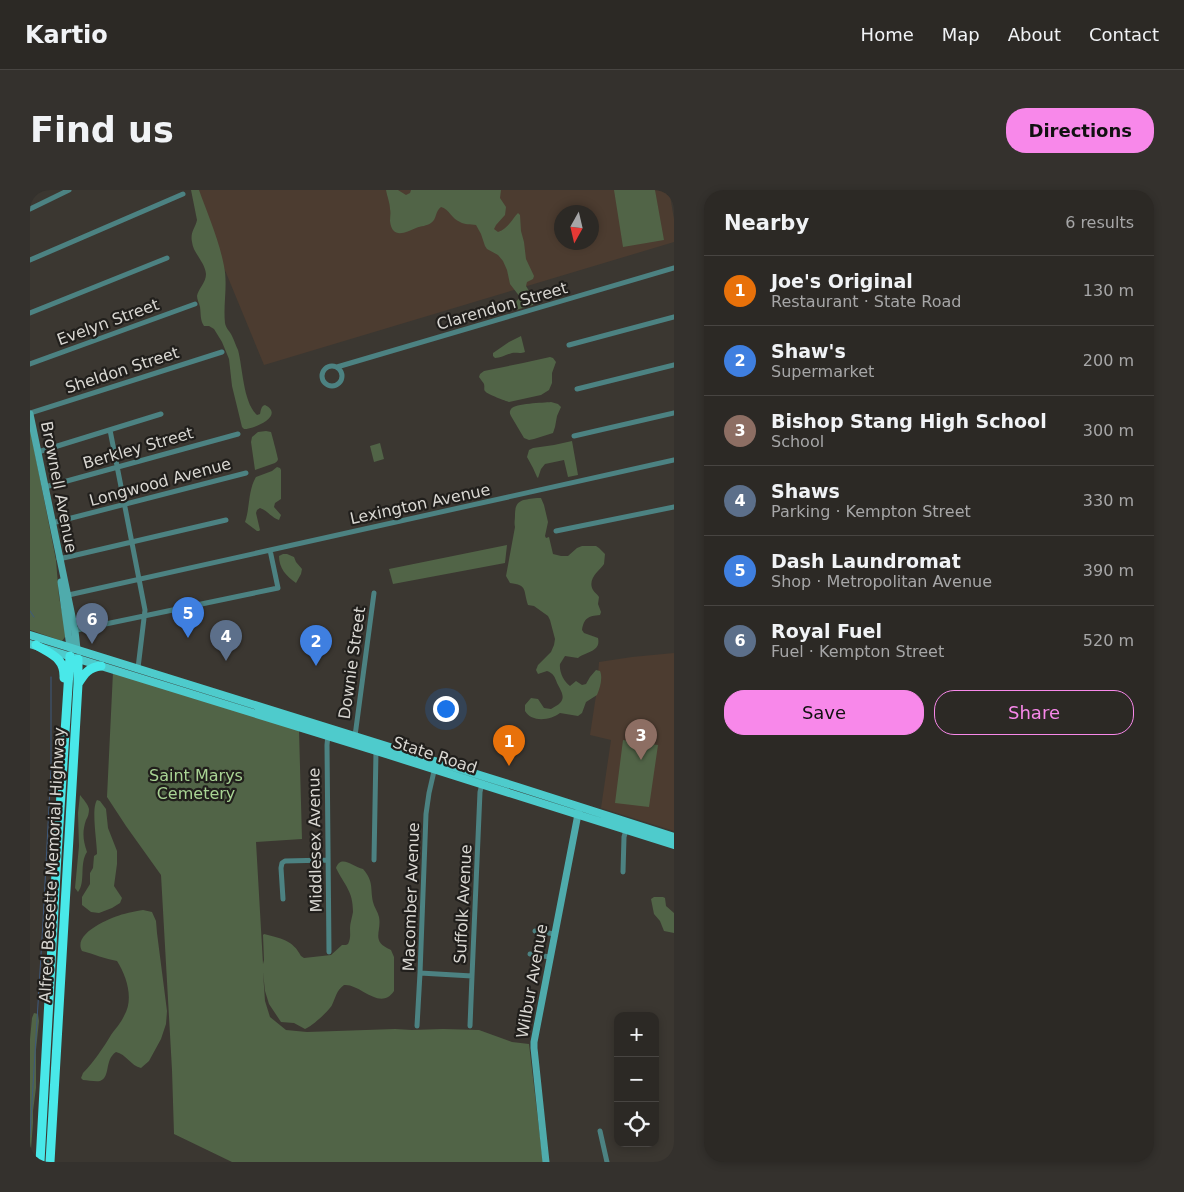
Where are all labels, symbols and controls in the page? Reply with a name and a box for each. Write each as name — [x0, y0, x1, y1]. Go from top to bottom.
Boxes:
text: Kartio — [25, 21, 108, 49]
text: Home — [861, 24, 914, 45]
text: Map — [942, 24, 980, 45]
text: About — [1008, 24, 1061, 45]
text: Contact — [1089, 24, 1159, 45]
button: Directions — [1006, 108, 1154, 153]
text: Find us — [30, 110, 174, 150]
north arrow — [554, 205, 599, 250]
text: Nearby — [724, 211, 809, 235]
text: 6 results — [1065, 213, 1134, 232]
text: Joe's Original — [771, 270, 913, 292]
street label: Clarendon Street — [434, 278, 570, 334]
text: 1 — [734, 281, 746, 300]
text: 130 m — [1083, 281, 1134, 300]
text: Restaurant · State Road — [771, 292, 961, 311]
street label: Evelyn Street — [54, 295, 162, 349]
text: Shaw's — [771, 340, 846, 362]
street label: Sheldon Street — [63, 343, 181, 397]
text: 2 — [734, 351, 746, 370]
text: 200 m — [1083, 351, 1134, 370]
text: Supermarket — [771, 362, 874, 381]
text: Bishop Stang High School — [771, 410, 1047, 432]
street label: Brownell Avenue — [37, 420, 81, 554]
text: 3 — [734, 421, 746, 440]
text: 300 m — [1083, 421, 1134, 440]
street label: Berkley Street — [81, 423, 195, 473]
text: School — [771, 432, 824, 451]
street label: Longwood Avenue — [87, 454, 233, 510]
street label: Lexington Avenue — [348, 480, 492, 528]
text: Shaws — [771, 480, 840, 502]
text: 4 — [734, 491, 746, 510]
text: 330 m — [1083, 491, 1134, 510]
text: Parking · Kempton Street — [771, 502, 971, 521]
text: Dash Laundromat — [771, 550, 961, 572]
text: 5 — [734, 561, 746, 580]
text: 390 m — [1083, 561, 1134, 580]
text: Shop · Metropolitan Avenue — [771, 572, 992, 591]
pin: 5 — [172, 597, 204, 638]
pin: 6 — [76, 603, 108, 644]
street label: Downie Street — [335, 606, 369, 720]
pin: 4 — [210, 620, 242, 661]
text: Royal Fuel — [771, 620, 882, 642]
pin: 2 — [300, 625, 332, 666]
text: 6 — [734, 631, 746, 650]
text: 520 m — [1083, 631, 1134, 650]
text: Fuel · Kempton Street — [771, 642, 944, 661]
button: Save — [724, 690, 924, 735]
button: Share — [934, 690, 1134, 735]
your location — [433, 696, 459, 722]
pin: 3 — [625, 719, 657, 760]
pin: 1 — [493, 725, 525, 766]
street label: Alfred Bessette Memorial Highway — [35, 727, 69, 1003]
street label: State Road — [390, 732, 480, 778]
park label: Saint Marys Cemetery — [149, 766, 243, 803]
street label: Middlesex Avenue — [304, 767, 326, 913]
street label: Macomber Avenue — [399, 822, 423, 972]
street label: Suffolk Avenue — [450, 844, 476, 964]
street label: Wilbur Avenue — [513, 922, 551, 1040]
map controls — [614, 1012, 659, 1147]
button: + — [614, 1012, 659, 1057]
button: − — [614, 1057, 659, 1102]
button: locate — [614, 1102, 659, 1147]

